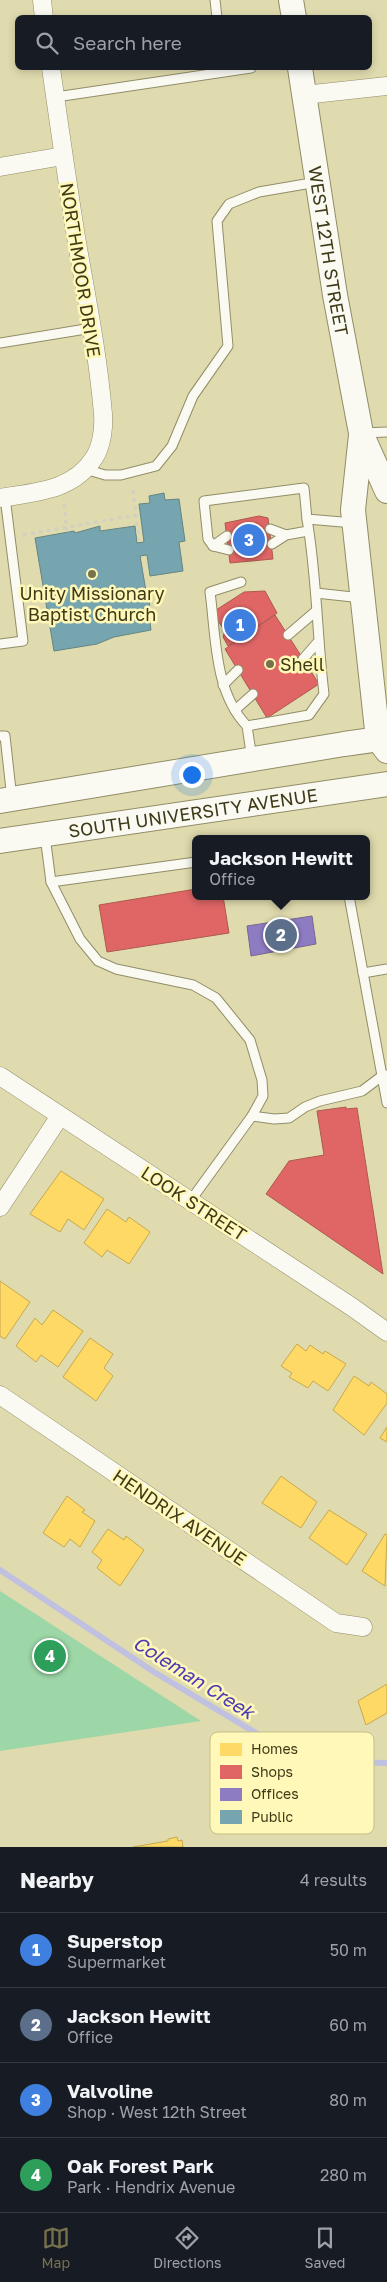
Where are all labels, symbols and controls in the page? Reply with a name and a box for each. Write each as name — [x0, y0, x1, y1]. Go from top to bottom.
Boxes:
search box — [15, 15, 372, 70]
icon: search — [33, 29, 61, 57]
text: Search here — [73, 31, 182, 54]
street label: WEST 12TH STREET — [304, 164, 353, 338]
street label: NORTHMOOR DRIVE — [56, 181, 106, 359]
pin: 3 — [233, 521, 265, 559]
marker: Unity Missionary Baptist Church — [86, 568, 98, 580]
place label: Unity Missionary Baptist Church — [19, 582, 165, 625]
pin: 1 — [224, 606, 256, 644]
place label: Shell — [280, 653, 325, 675]
marker: Shell — [264, 658, 276, 670]
your location — [179, 762, 205, 788]
street label: SOUTH UNIVERSITY AVENUE — [67, 783, 319, 842]
popup — [192, 835, 370, 900]
text: Jackson Hewitt — [209, 846, 353, 869]
text: Office — [209, 869, 255, 889]
pin: 2 — [265, 916, 297, 954]
street label: LOOK STREET — [137, 1161, 251, 1245]
street label: HENDRIX AVENUE — [109, 1464, 251, 1570]
water label: Coleman Creek — [129, 1631, 261, 1725]
pin: 4 — [34, 1637, 66, 1675]
legend — [210, 1732, 374, 1834]
text: Homes — [251, 1740, 298, 1757]
text: Shops — [251, 1763, 293, 1780]
text: Offices — [251, 1785, 299, 1802]
text: Public — [251, 1808, 293, 1825]
text: Nearby — [20, 1867, 94, 1893]
text: 4 results — [300, 1870, 367, 1890]
text: Superstop — [67, 1929, 163, 1952]
text: 1 — [32, 1940, 40, 1960]
text: 50 m — [330, 1940, 367, 1960]
text: Supermarket — [67, 1952, 166, 1972]
text: Jackson Hewitt — [67, 2004, 211, 2027]
text: 2 — [31, 2015, 41, 2035]
text: 60 m — [329, 2015, 367, 2035]
text: Office — [67, 2027, 113, 2047]
text: Valvoline — [67, 2079, 153, 2102]
text: 3 — [31, 2090, 41, 2110]
text: 80 m — [329, 2090, 367, 2110]
text: Shop · West 12th Street — [67, 2102, 247, 2122]
text: Oak Forest Park — [67, 2154, 214, 2177]
text: 4 — [31, 2165, 41, 2185]
text: 280 m — [320, 2165, 367, 2185]
text: Park · Hendrix Avenue — [67, 2177, 235, 2197]
tab: Map — [42, 2224, 70, 2271]
tab: Directions — [153, 2224, 222, 2271]
tab: Saved — [305, 2224, 345, 2271]

